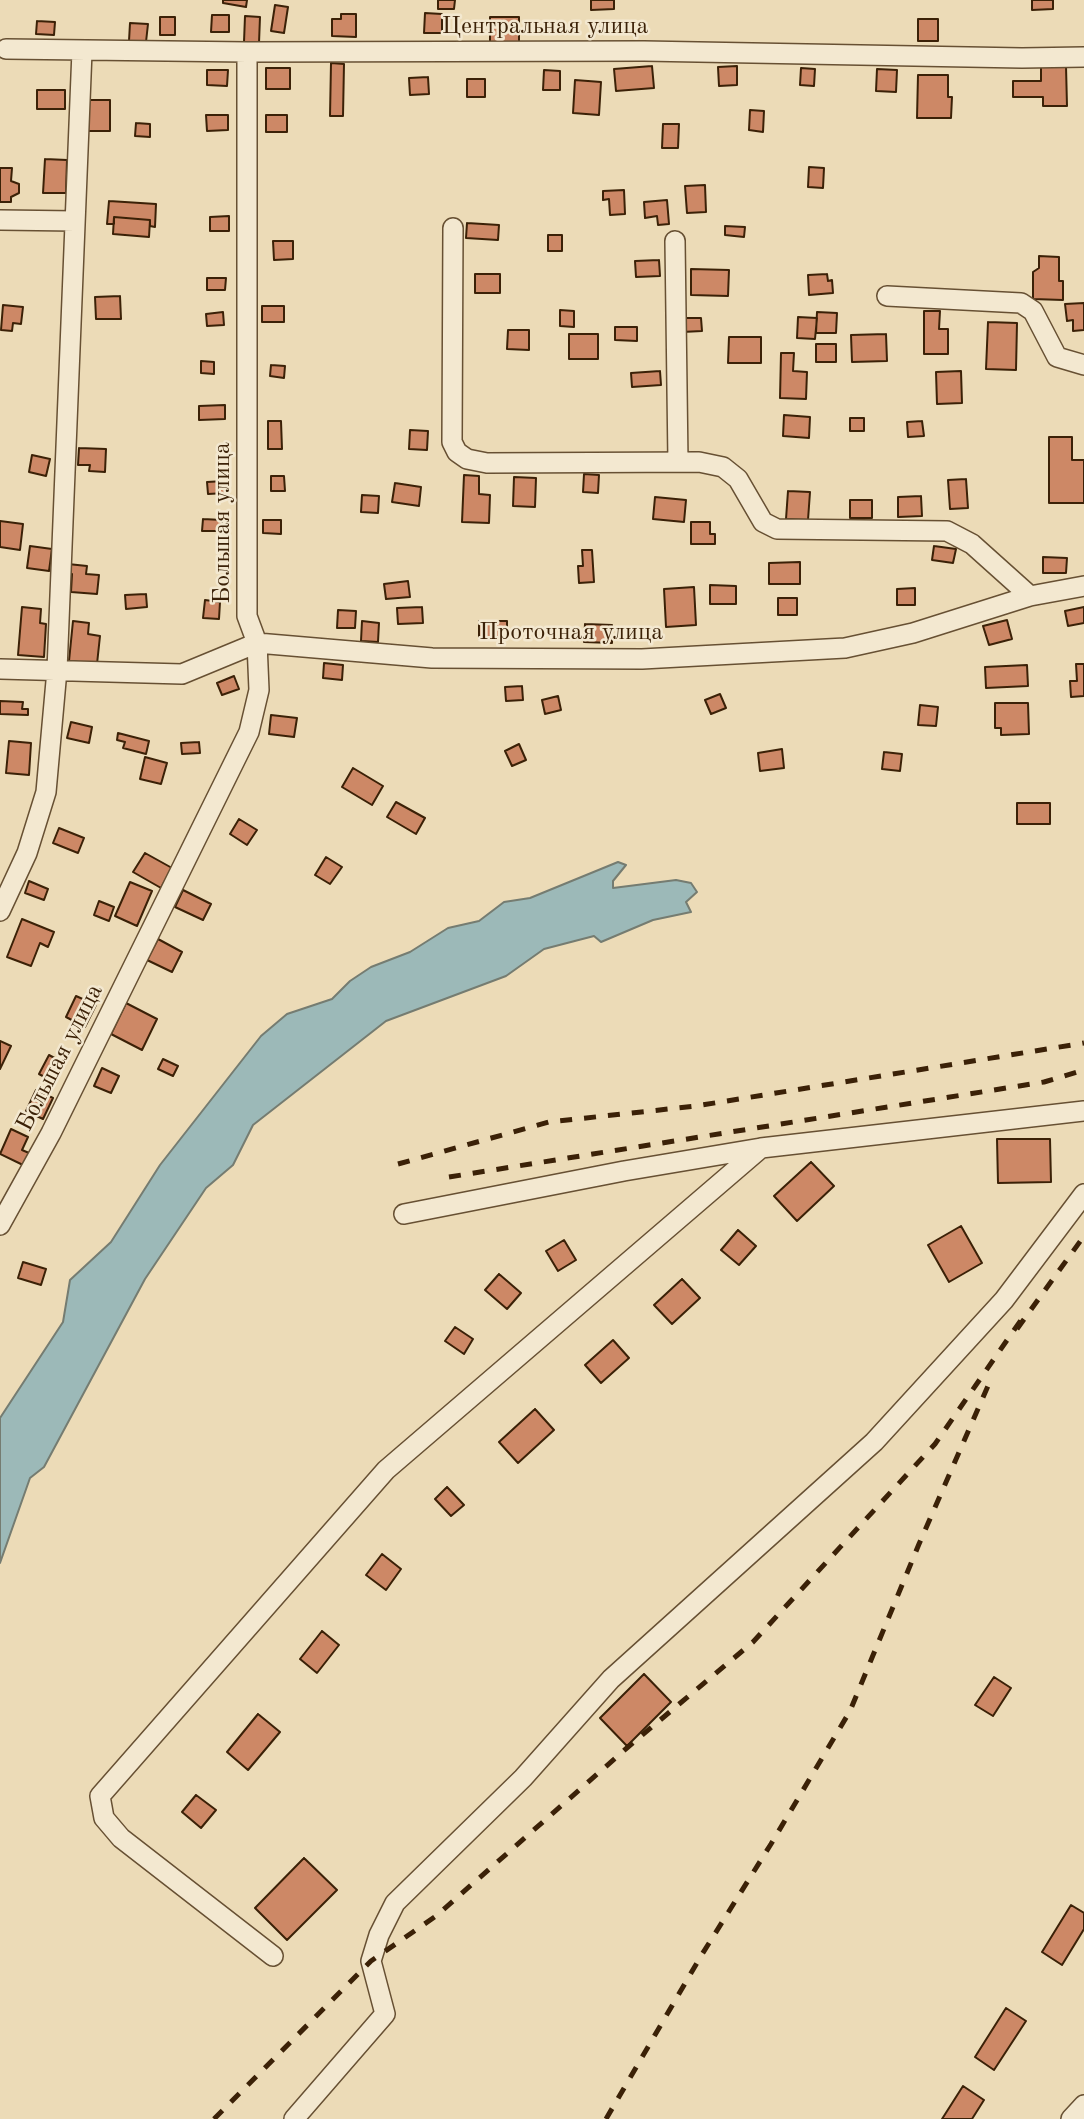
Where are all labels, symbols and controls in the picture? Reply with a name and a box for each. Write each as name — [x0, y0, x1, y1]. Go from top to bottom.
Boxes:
street label: Центральная улица — [442, 13, 648, 41]
street label: Большая улица — [209, 442, 237, 604]
street label: Проточная улица — [479, 619, 663, 647]
street label: Большая улица — [10, 979, 110, 1137]

